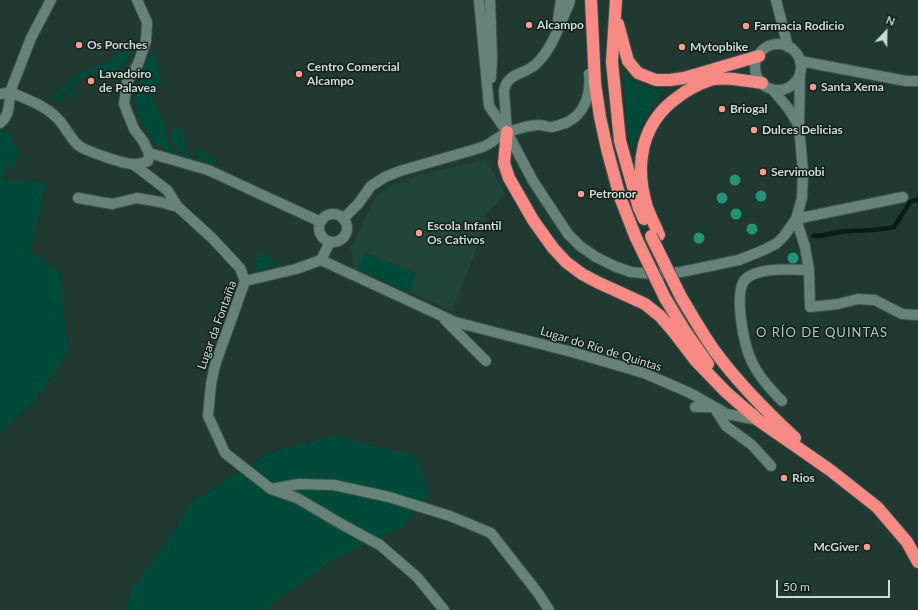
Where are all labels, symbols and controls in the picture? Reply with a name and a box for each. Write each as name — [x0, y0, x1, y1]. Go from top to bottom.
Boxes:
north arrow — [866, 12, 906, 52]
text: N — [884, 13, 897, 28]
place label: Alcampo — [537, 18, 584, 32]
place label: Farmacia Rodicio — [754, 19, 844, 33]
marker: Alcampo — [524, 20, 534, 30]
marker: Farmacia Rodicio — [741, 21, 751, 31]
place label: Os Porches — [87, 38, 147, 52]
marker: Os Porches — [74, 40, 84, 50]
place label: Mytopbike — [690, 40, 748, 54]
marker: Mytopbike — [677, 42, 687, 52]
place label: Centro Comercial Alcampo — [307, 60, 400, 88]
place label: Lavadoiro de Palavea — [99, 67, 156, 95]
marker: Centro Comercial Alcampo — [294, 69, 304, 79]
marker: Lavadoiro de Palavea — [86, 76, 96, 86]
place label: Santa Xema — [821, 80, 884, 94]
marker: Santa Xema — [808, 82, 818, 92]
place label: Briogal — [730, 102, 768, 116]
marker: Briogal — [717, 104, 727, 114]
place label: Dulces Delicias — [762, 123, 843, 137]
marker: Dulces Delicias — [749, 125, 759, 135]
place label: Servimobi — [771, 165, 825, 179]
marker: Servimobi — [758, 167, 768, 177]
place label: Petronor — [589, 187, 636, 201]
marker: Petronor — [576, 189, 586, 199]
place label: Escola Infantil Os Cativos — [427, 219, 502, 247]
marker: Escola Infantil Os Cativos — [414, 228, 424, 238]
street label: Lugar da Fontaíña — [194, 279, 240, 371]
street label: Lugar do Río de Quintas — [539, 324, 663, 374]
district label: O RÍO DE QUINTAS — [756, 325, 888, 341]
place label: Rios — [792, 471, 815, 485]
marker: Rios — [779, 473, 789, 483]
place label: McGiver — [813, 540, 859, 554]
marker: McGiver — [862, 542, 872, 552]
scale bar — [778, 572, 892, 598]
text: 50 m — [783, 579, 810, 594]

